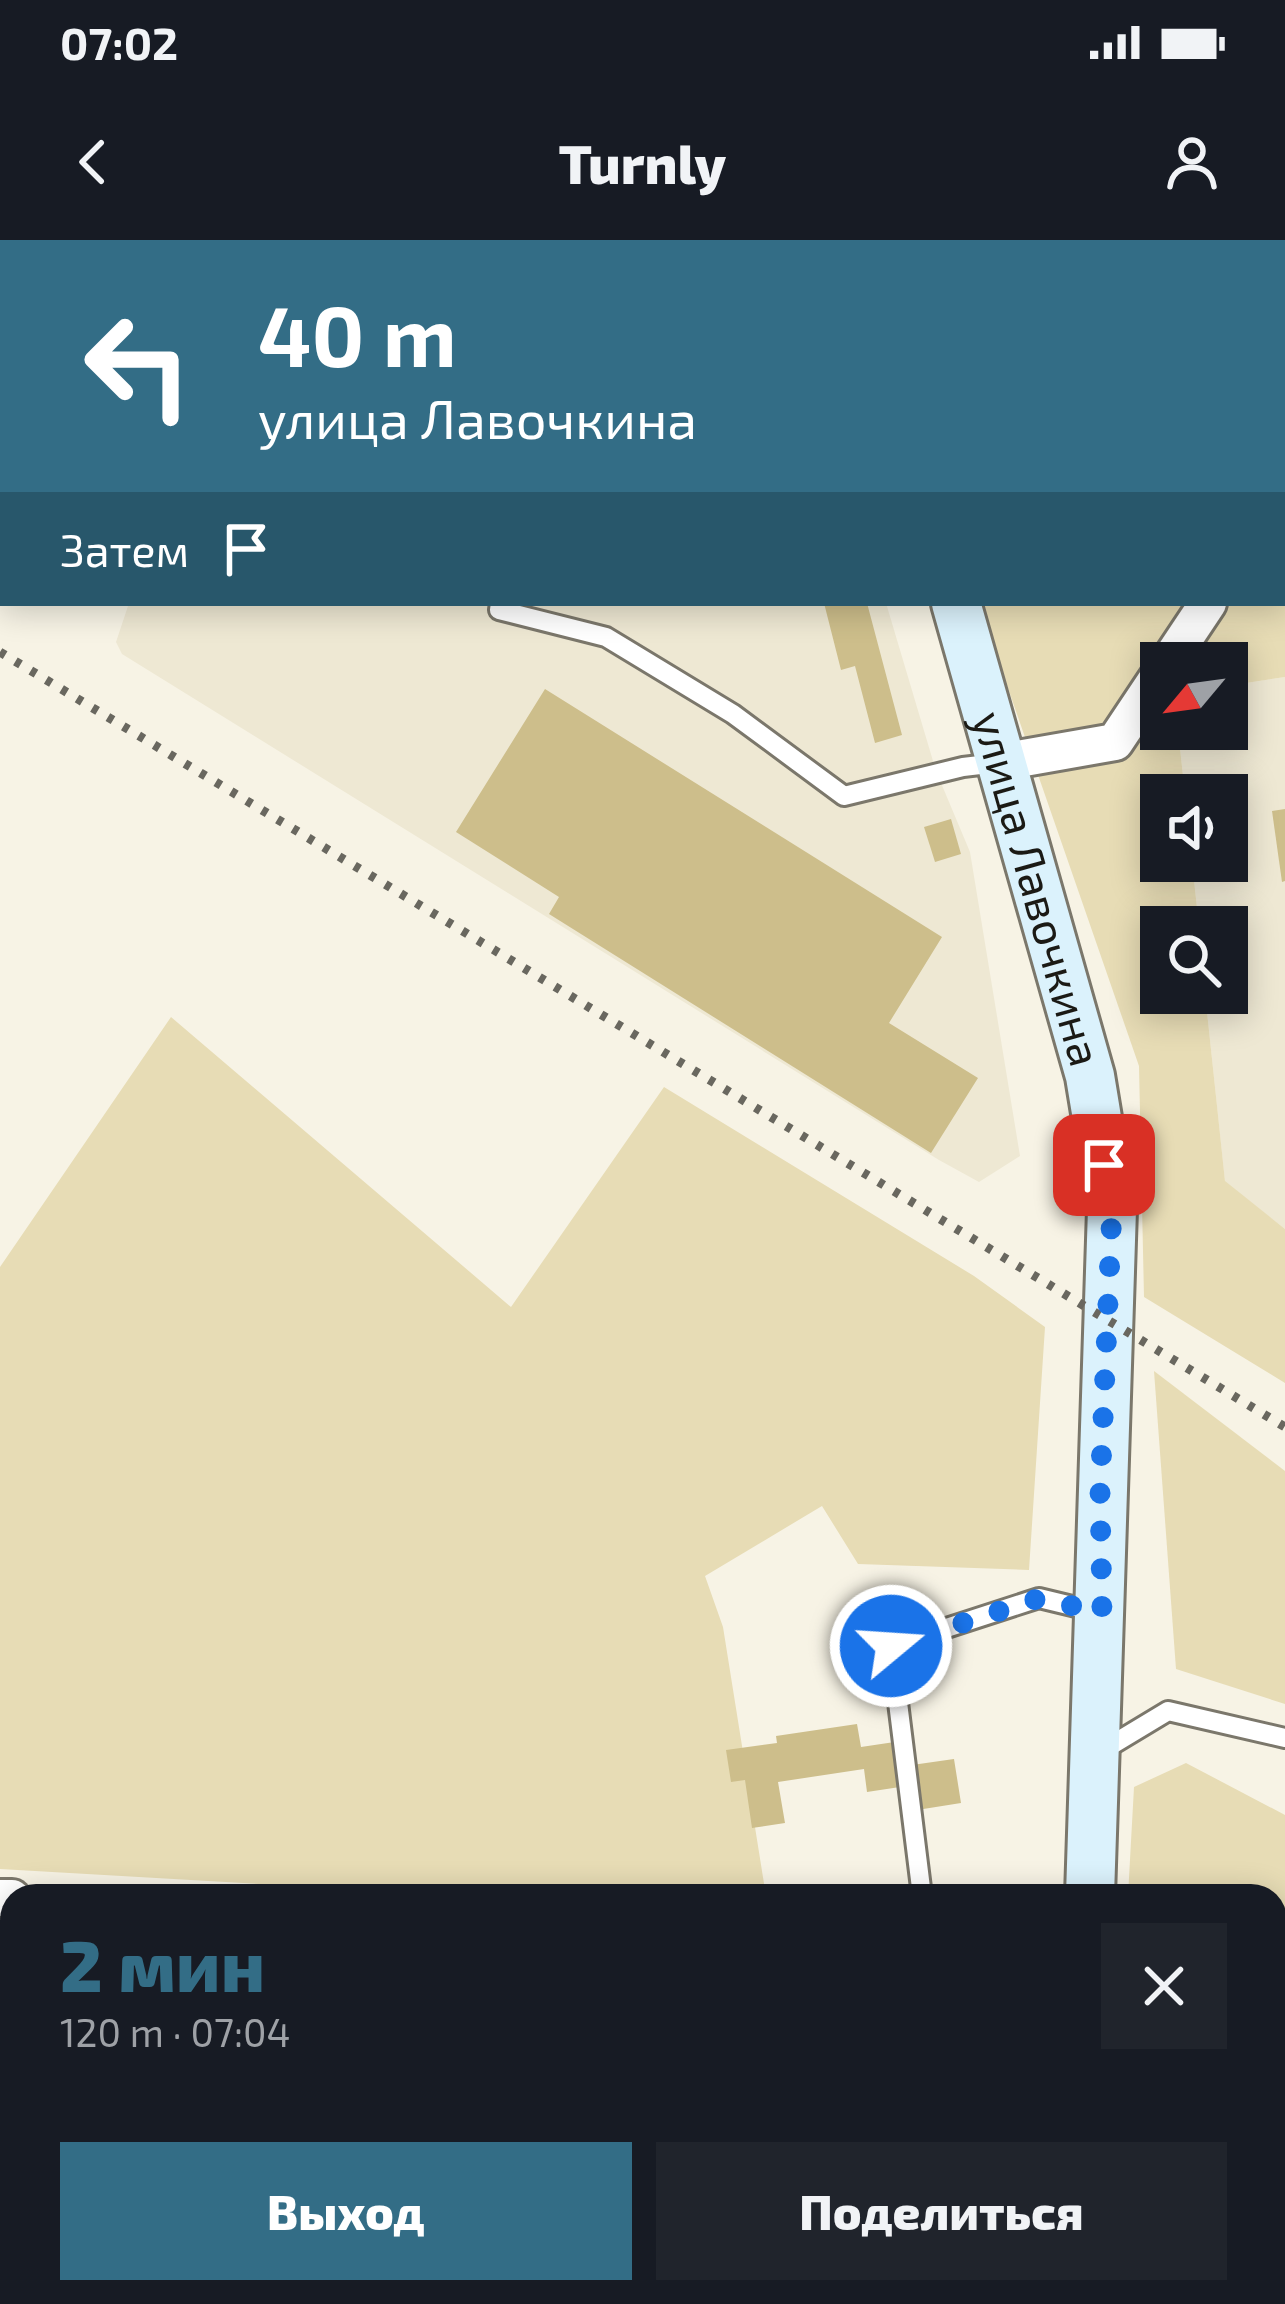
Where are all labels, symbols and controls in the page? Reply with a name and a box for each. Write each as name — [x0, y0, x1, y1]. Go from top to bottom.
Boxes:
text: 07:02 — [60, 15, 178, 69]
icon: back — [60, 129, 126, 195]
icon: person — [1159, 129, 1225, 195]
text: Turnly — [559, 130, 726, 195]
text: 40 m — [258, 283, 457, 384]
icon: left — [60, 288, 216, 444]
text: улица Лавочкина — [258, 385, 697, 450]
icon: arrive — [213, 516, 279, 582]
text: Затем — [60, 522, 189, 576]
north arrow — [1140, 642, 1248, 750]
map controls — [1140, 642, 1248, 1014]
street label: улица Лавочкина — [962, 705, 1115, 1072]
button: sound — [1140, 774, 1248, 882]
button: search — [1140, 906, 1248, 1014]
pin — [1053, 1114, 1155, 1216]
icon: arrive — [1071, 1132, 1137, 1198]
position arrow — [828, 1583, 954, 1709]
text: 2 мин — [60, 1920, 265, 2006]
button: close — [1101, 1923, 1227, 2049]
text: 120 m · 07:04 — [60, 2008, 291, 2055]
button: Выход — [60, 2142, 632, 2280]
button: Поделиться — [656, 2142, 1227, 2280]

